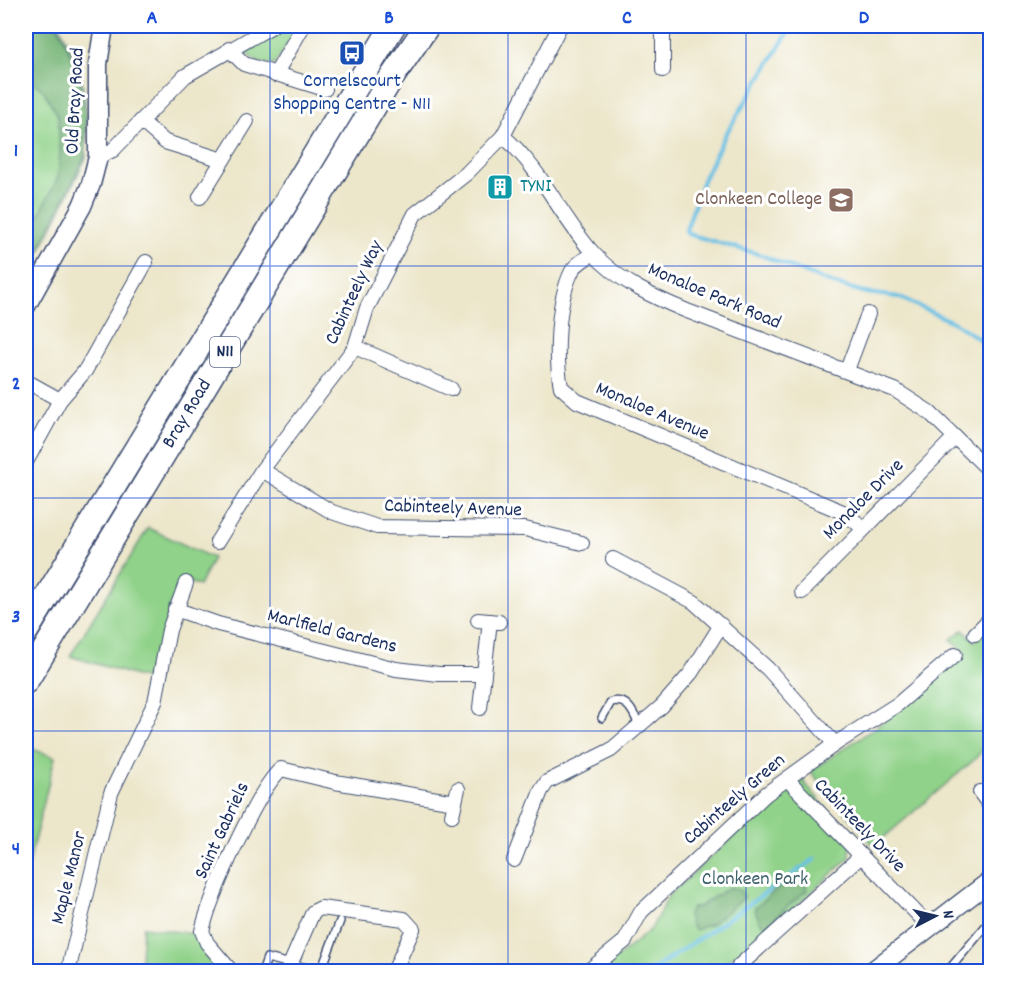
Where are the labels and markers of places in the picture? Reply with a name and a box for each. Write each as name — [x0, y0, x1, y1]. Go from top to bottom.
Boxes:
bus stop icon: Cornelscourt Shopping Centre - N11 — [337, 38, 367, 68]
place label: Cornelscourt Shopping Centre - N11 — [273, 68, 431, 119]
building icon: TYNI — [485, 172, 515, 202]
place label: TYNI — [520, 173, 551, 201]
school or university icon: Clonkeen College — [826, 185, 856, 215]
place label: Clonkeen College — [695, 186, 822, 214]

